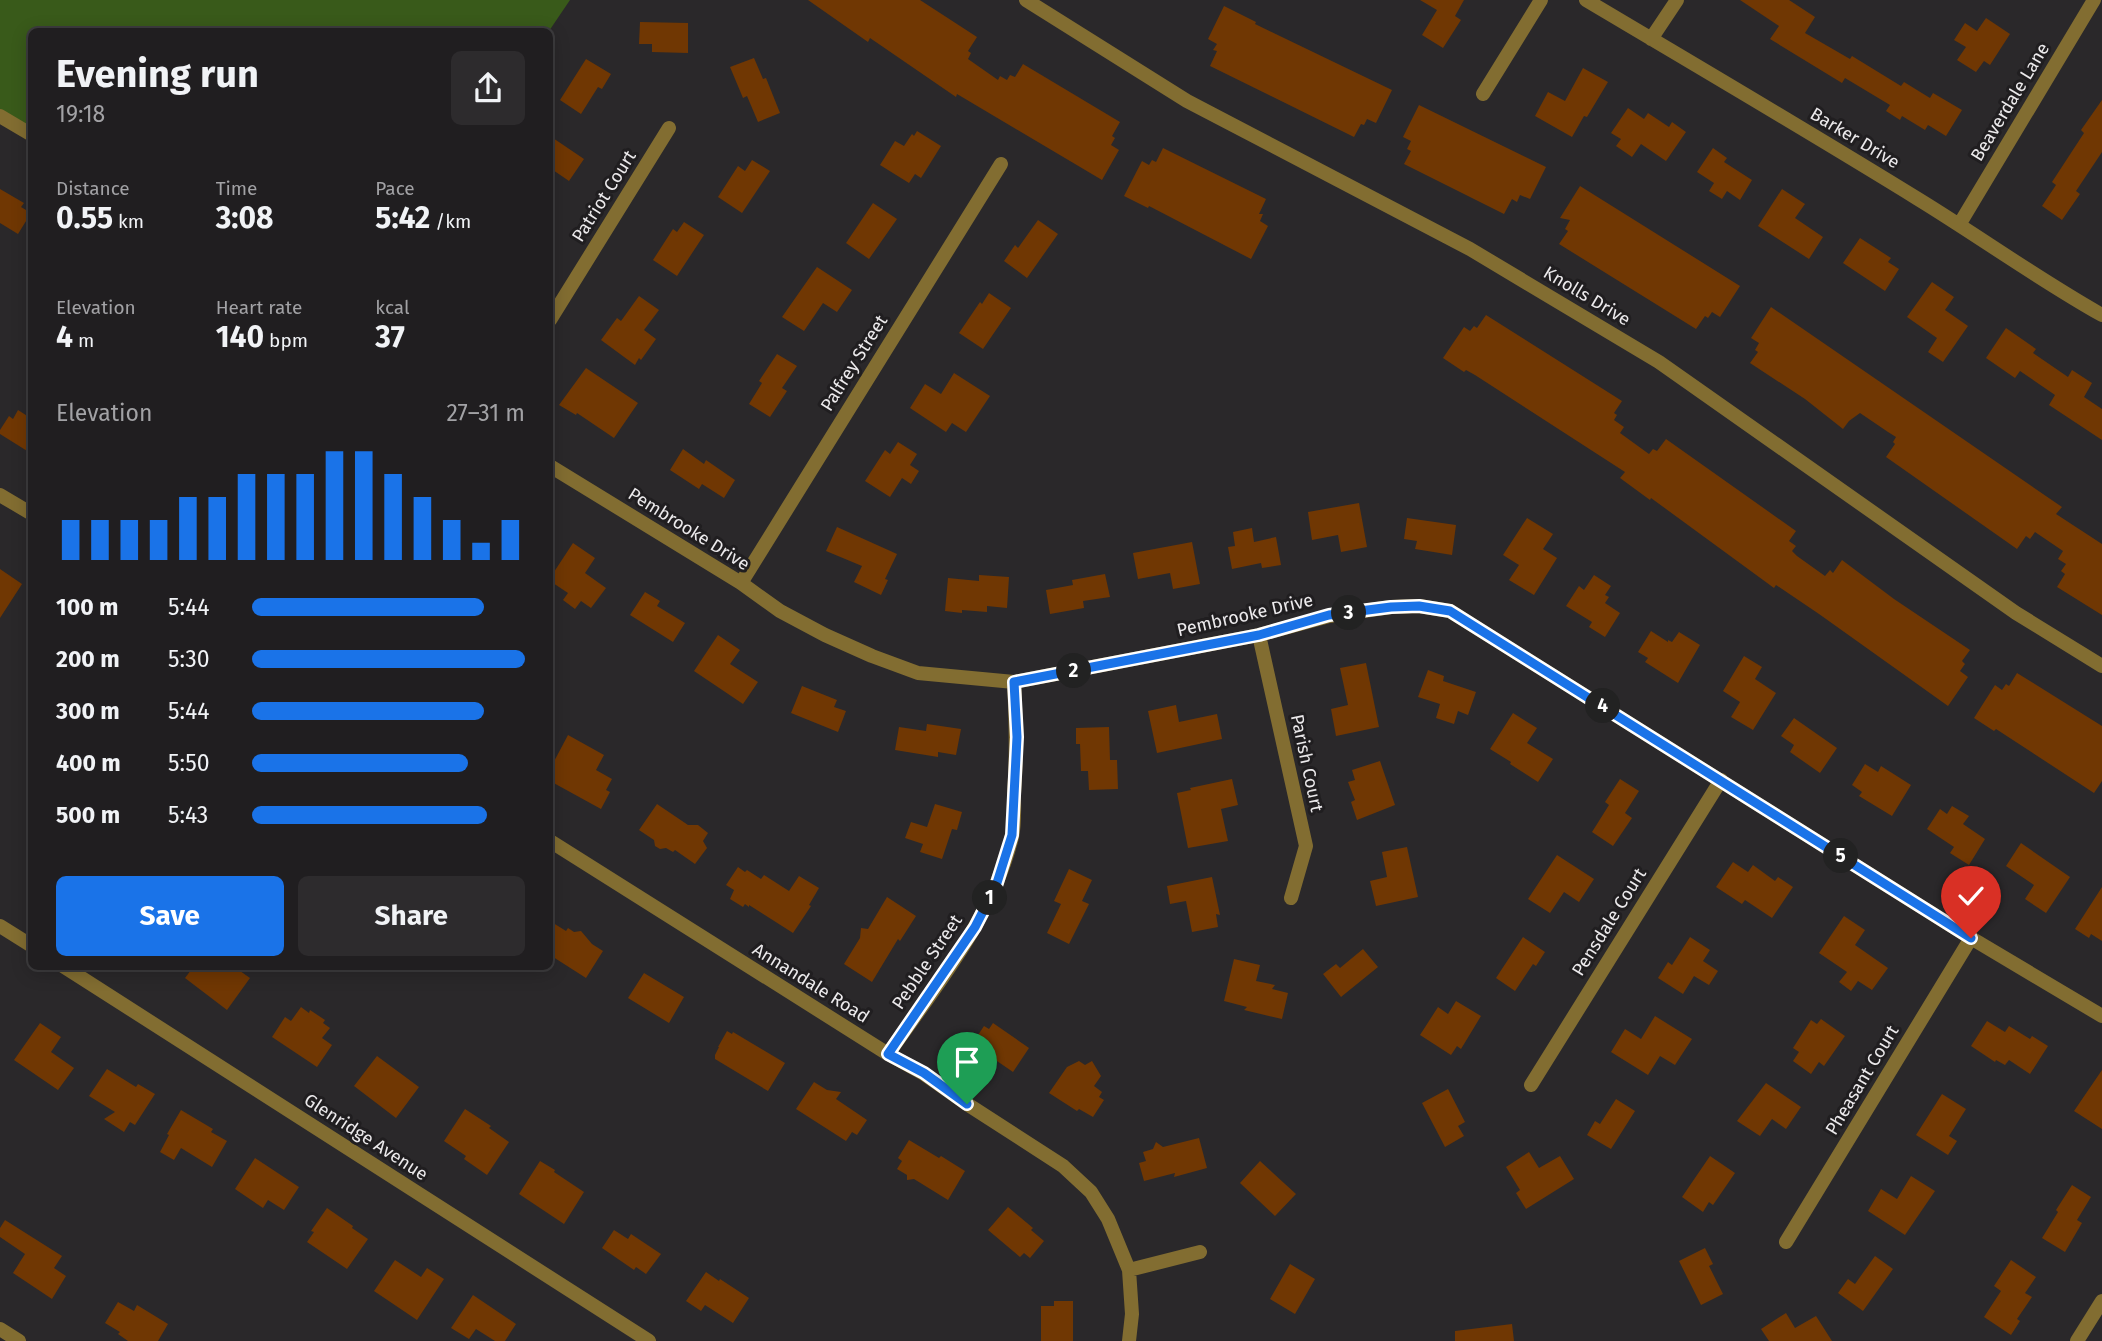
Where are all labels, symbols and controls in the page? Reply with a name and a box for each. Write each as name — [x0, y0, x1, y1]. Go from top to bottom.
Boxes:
street label: Beaverdale Lane — [1966, 39, 2054, 165]
text: Evening run — [56, 51, 259, 97]
button: share — [451, 51, 525, 125]
text: 19:18 — [56, 100, 105, 128]
street label: Barker Drive — [1806, 103, 1904, 173]
street label: Patriot Court — [567, 146, 641, 246]
text: Distance — [56, 177, 130, 200]
text: Time — [216, 177, 257, 200]
text: Pace — [375, 177, 415, 200]
text: 0.55 — [56, 200, 113, 236]
text: 3:08 — [216, 200, 273, 236]
text: 5:42 — [375, 200, 430, 236]
text: km — [113, 210, 144, 233]
text: /km — [430, 210, 471, 233]
street label: Knolls Drive — [1540, 261, 1634, 331]
text: Elevation — [56, 296, 136, 319]
text: Heart rate — [216, 296, 302, 319]
text: kcal — [375, 296, 410, 319]
street label: Palfrey Street — [816, 311, 892, 415]
text: 4 — [56, 319, 73, 355]
text: 140 — [216, 319, 264, 355]
text: 37 — [375, 319, 405, 355]
text: m — [73, 329, 94, 352]
text: bpm — [264, 329, 308, 352]
text: Elevation — [56, 399, 152, 427]
text: 27–31 m — [446, 399, 525, 427]
street label: Pembrooke Drive — [624, 483, 754, 575]
street label: Pembrooke Drive — [1175, 589, 1315, 641]
text: 100 m — [56, 593, 118, 621]
text: 5:44 — [168, 593, 209, 621]
pin: 3 — [1332, 596, 1366, 630]
text: 3 — [1344, 601, 1353, 624]
text: 200 m — [56, 645, 120, 673]
text: 5:30 — [168, 645, 210, 673]
pin: 2 — [1056, 654, 1092, 688]
text: 2 — [1069, 659, 1078, 682]
pin: 4 — [1586, 688, 1620, 724]
text: 4 — [1597, 694, 1608, 717]
text: 300 m — [56, 697, 120, 725]
text: 5:44 — [168, 697, 209, 725]
street label: Parish Court — [1286, 712, 1328, 814]
text: 400 m — [56, 749, 121, 777]
text: 5:50 — [168, 749, 210, 777]
text: 500 m — [56, 801, 120, 829]
text: 5:43 — [168, 801, 208, 829]
pin: 5 — [1824, 838, 1858, 874]
text: 5 — [1835, 844, 1846, 867]
street label: Pensdale Court — [1567, 864, 1651, 980]
pin — [1941, 866, 2001, 938]
button: Save — [56, 876, 284, 956]
button: Share — [298, 876, 525, 956]
icon: check — [1952, 877, 1990, 915]
pin: 1 — [972, 880, 1007, 916]
text: 1 — [985, 886, 994, 909]
street label: Pebble Street — [887, 910, 967, 1014]
street label: Annandale Road — [749, 938, 873, 1028]
street label: Pheasant Court — [1821, 1021, 1904, 1139]
pin — [937, 1032, 997, 1104]
icon: arrive — [948, 1043, 986, 1081]
street label: Glenridge Avenue — [300, 1089, 432, 1185]

